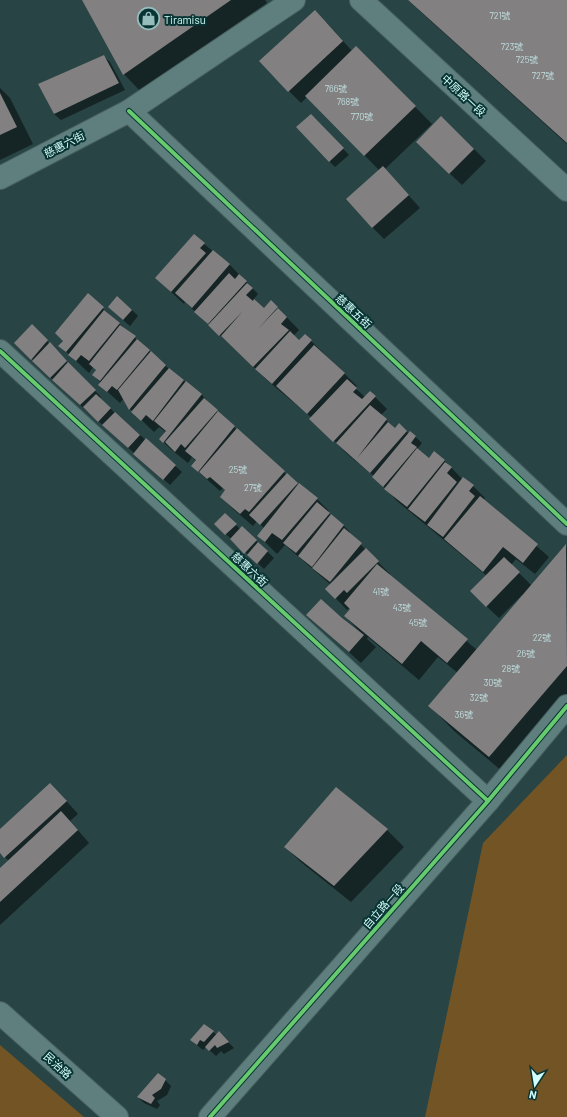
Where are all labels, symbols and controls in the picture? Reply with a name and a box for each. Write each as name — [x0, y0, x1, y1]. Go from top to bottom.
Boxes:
shop icon: Tiramisu — [135, 6, 161, 32]
house number: 721號 — [489, 10, 511, 21]
place label: Tiramisu — [164, 13, 206, 26]
house number: 723號 — [501, 41, 523, 52]
house number: 725號 — [516, 54, 538, 65]
house number: 727號 — [532, 70, 554, 81]
street label: 中原路一段 — [439, 71, 489, 119]
house number: 766號 — [325, 83, 347, 94]
house number: 768號 — [337, 96, 359, 107]
house number: 770號 — [351, 111, 373, 122]
street label: 慈惠六街 — [41, 128, 87, 160]
street label: 慈惠五街 — [333, 291, 375, 331]
house number: 25號 — [229, 464, 247, 475]
house number: 27號 — [244, 482, 262, 493]
street label: 慈惠六街 — [229, 549, 271, 589]
house number: 41號 — [373, 586, 389, 597]
house number: 43號 — [393, 602, 411, 613]
house number: 45號 — [409, 617, 427, 628]
house number: 22號 — [533, 632, 551, 643]
house number: 26號 — [517, 648, 535, 659]
house number: 28號 — [502, 663, 520, 674]
house number: 30號 — [484, 677, 502, 688]
house number: 32號 — [470, 692, 488, 703]
house number: 36號 — [455, 709, 473, 720]
street label: 自立路一段 — [360, 881, 406, 931]
street label: 民治路 — [41, 1049, 75, 1081]
north arrow — [515, 1065, 555, 1105]
text: N — [528, 1088, 538, 1102]

